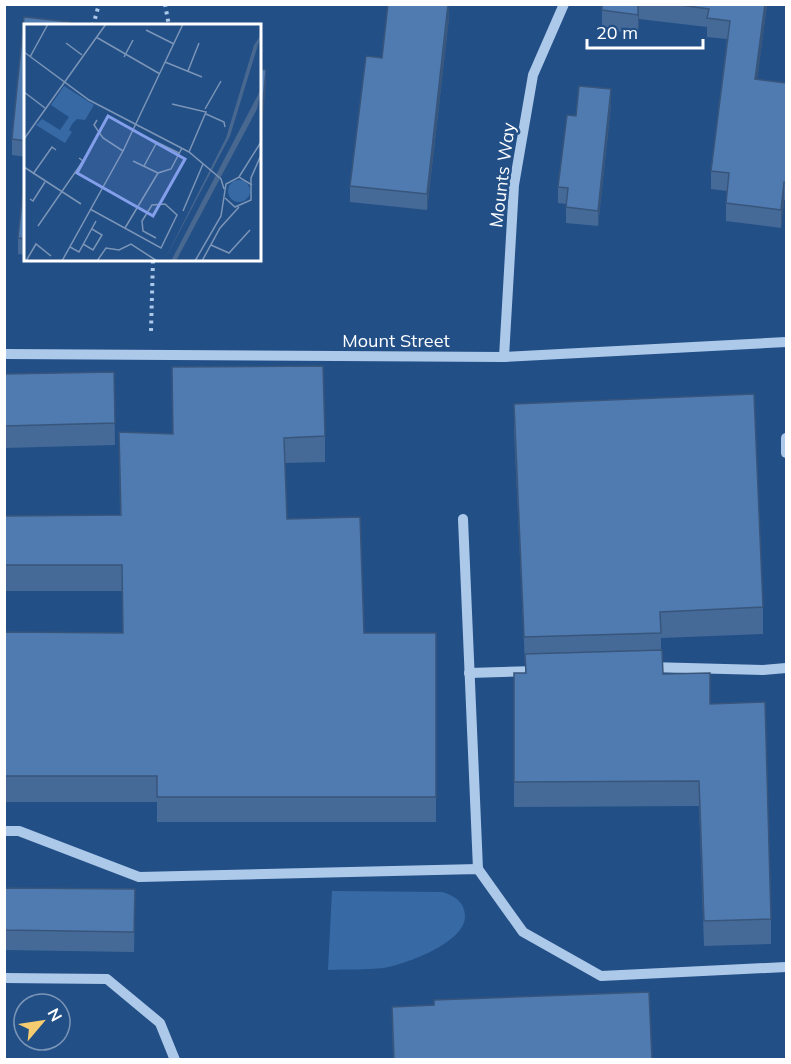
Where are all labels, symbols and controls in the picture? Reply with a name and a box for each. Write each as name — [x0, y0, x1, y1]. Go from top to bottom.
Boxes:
scale bar — [587, 12, 702, 50]
text: 20 m — [596, 21, 638, 44]
inset map — [24, 24, 261, 261]
street label: Mounts Way — [484, 121, 520, 229]
street label: Mount Street — [342, 329, 450, 352]
north arrow — [12, 992, 72, 1052]
text: N — [43, 1005, 67, 1025]

